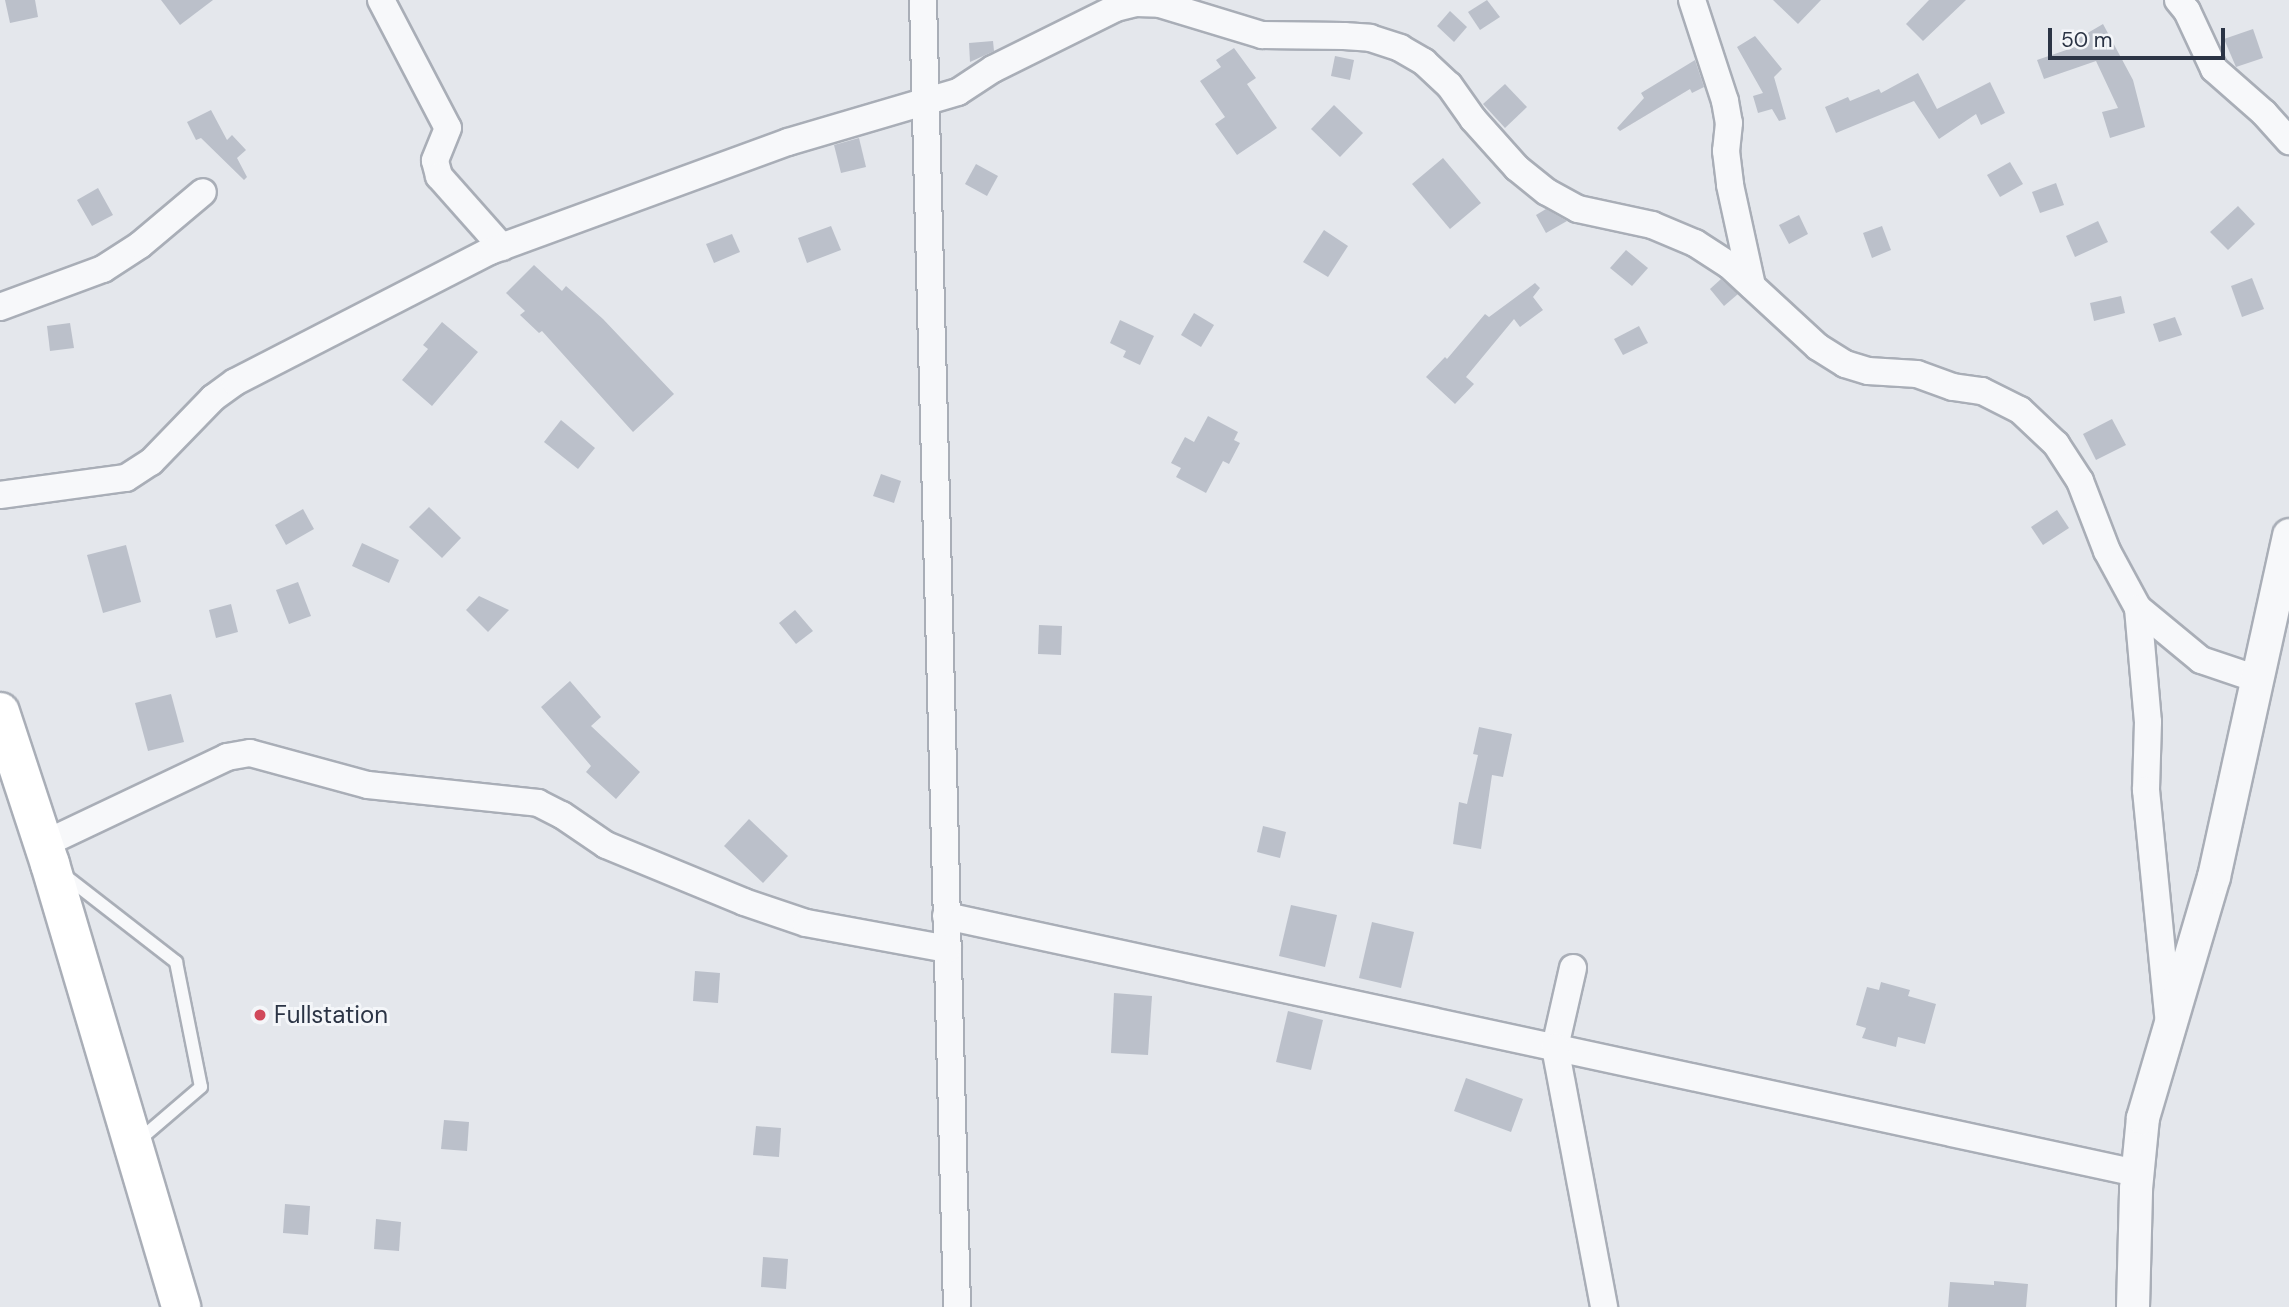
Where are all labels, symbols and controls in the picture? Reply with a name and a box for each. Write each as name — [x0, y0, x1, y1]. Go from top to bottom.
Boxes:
scale bar — [2051, 14, 2228, 58]
text: 50 m — [2061, 26, 2112, 54]
place label: Fullstation — [274, 1001, 388, 1029]
marker: Fullstation — [252, 1007, 268, 1023]

